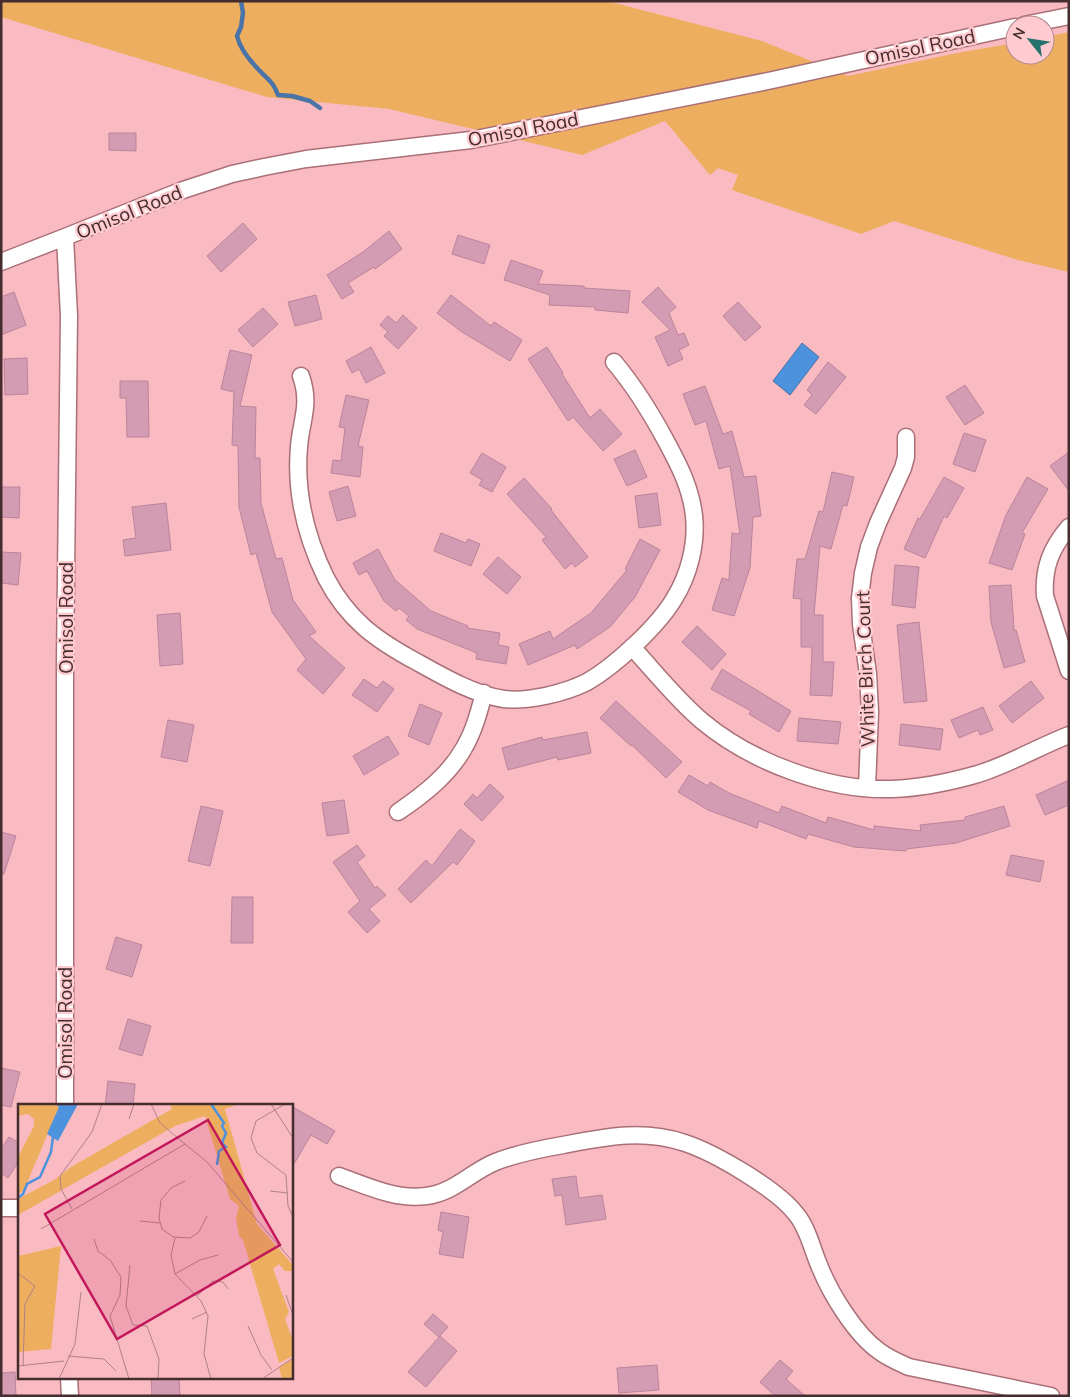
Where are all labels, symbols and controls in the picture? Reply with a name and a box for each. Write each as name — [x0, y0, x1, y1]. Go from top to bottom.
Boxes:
north arrow — [1005, 15, 1055, 65]
street label: Omisol Road — [863, 24, 977, 70]
text: N — [1008, 24, 1029, 43]
street label: Omisol Road — [466, 107, 580, 151]
street label: Omisol Road — [72, 180, 186, 244]
street label: Omisol Road — [54, 562, 78, 674]
street label: White Birch Court — [850, 590, 880, 748]
street label: Omisol Road — [53, 967, 77, 1079]
inset map — [18, 1104, 292, 1380]

